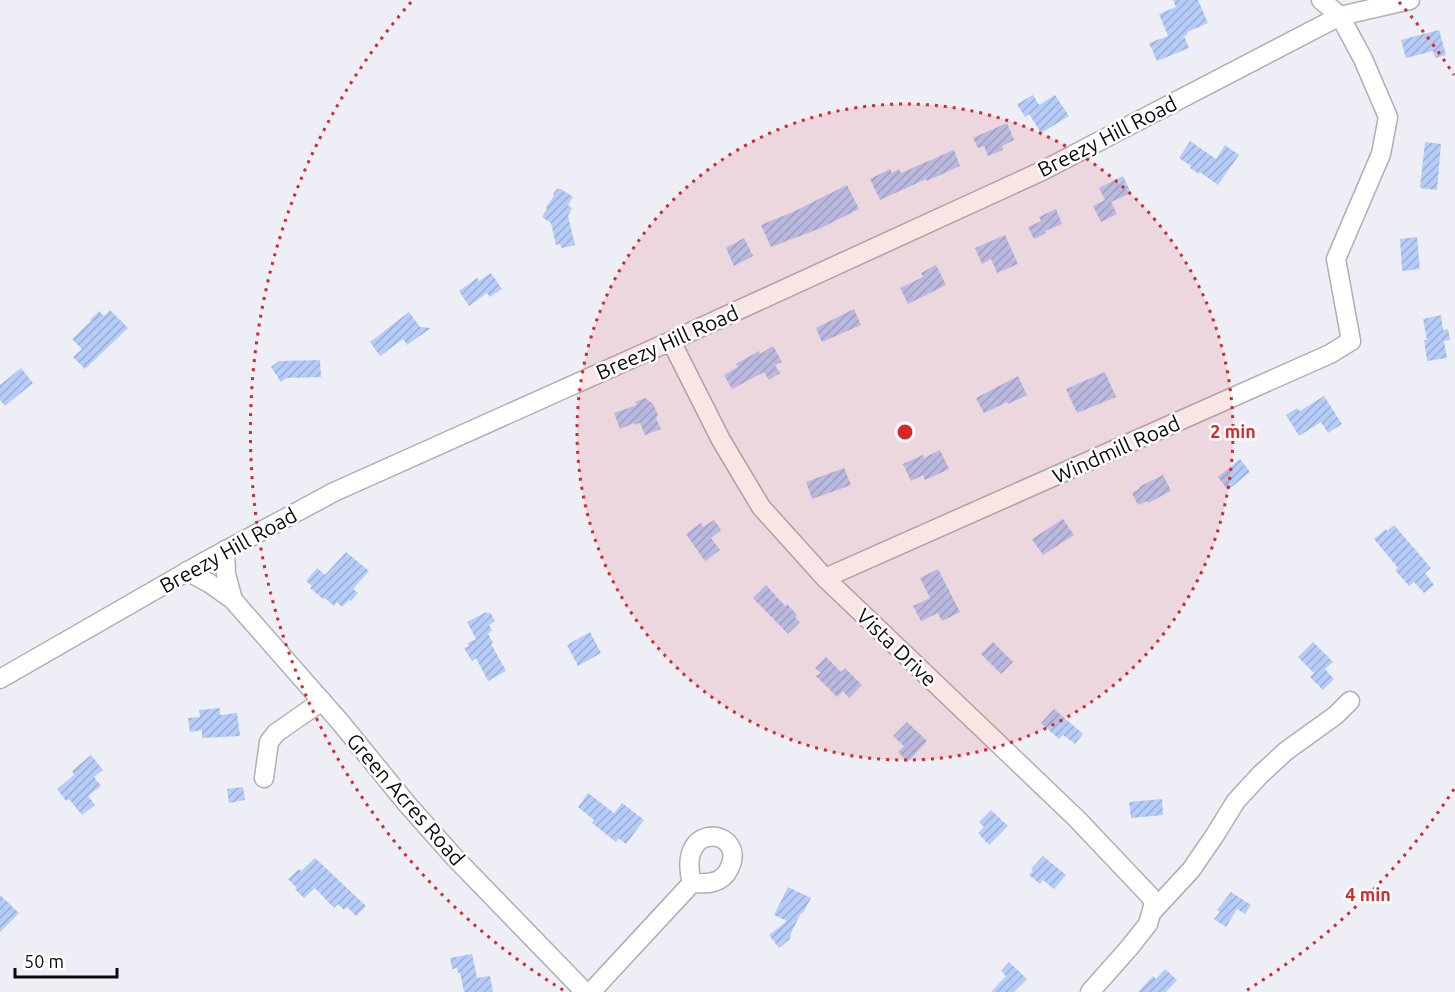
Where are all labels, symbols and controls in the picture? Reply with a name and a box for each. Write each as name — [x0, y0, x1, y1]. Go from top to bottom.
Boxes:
street label: Breezy Hill Road — [1033, 91, 1181, 181]
street label: Breezy Hill Road — [592, 300, 742, 384]
street label: Windmill Road — [1049, 410, 1183, 488]
text: 2 min — [1210, 421, 1256, 441]
centre of rings — [895, 422, 915, 442]
street label: Breezy Hill Road — [155, 502, 301, 598]
street label: Vista Drive — [852, 603, 942, 691]
street label: Green Acres Road — [342, 728, 470, 870]
text: 4 min — [1345, 884, 1391, 904]
scale bar — [15, 941, 117, 979]
text: 50 m — [24, 951, 64, 971]

